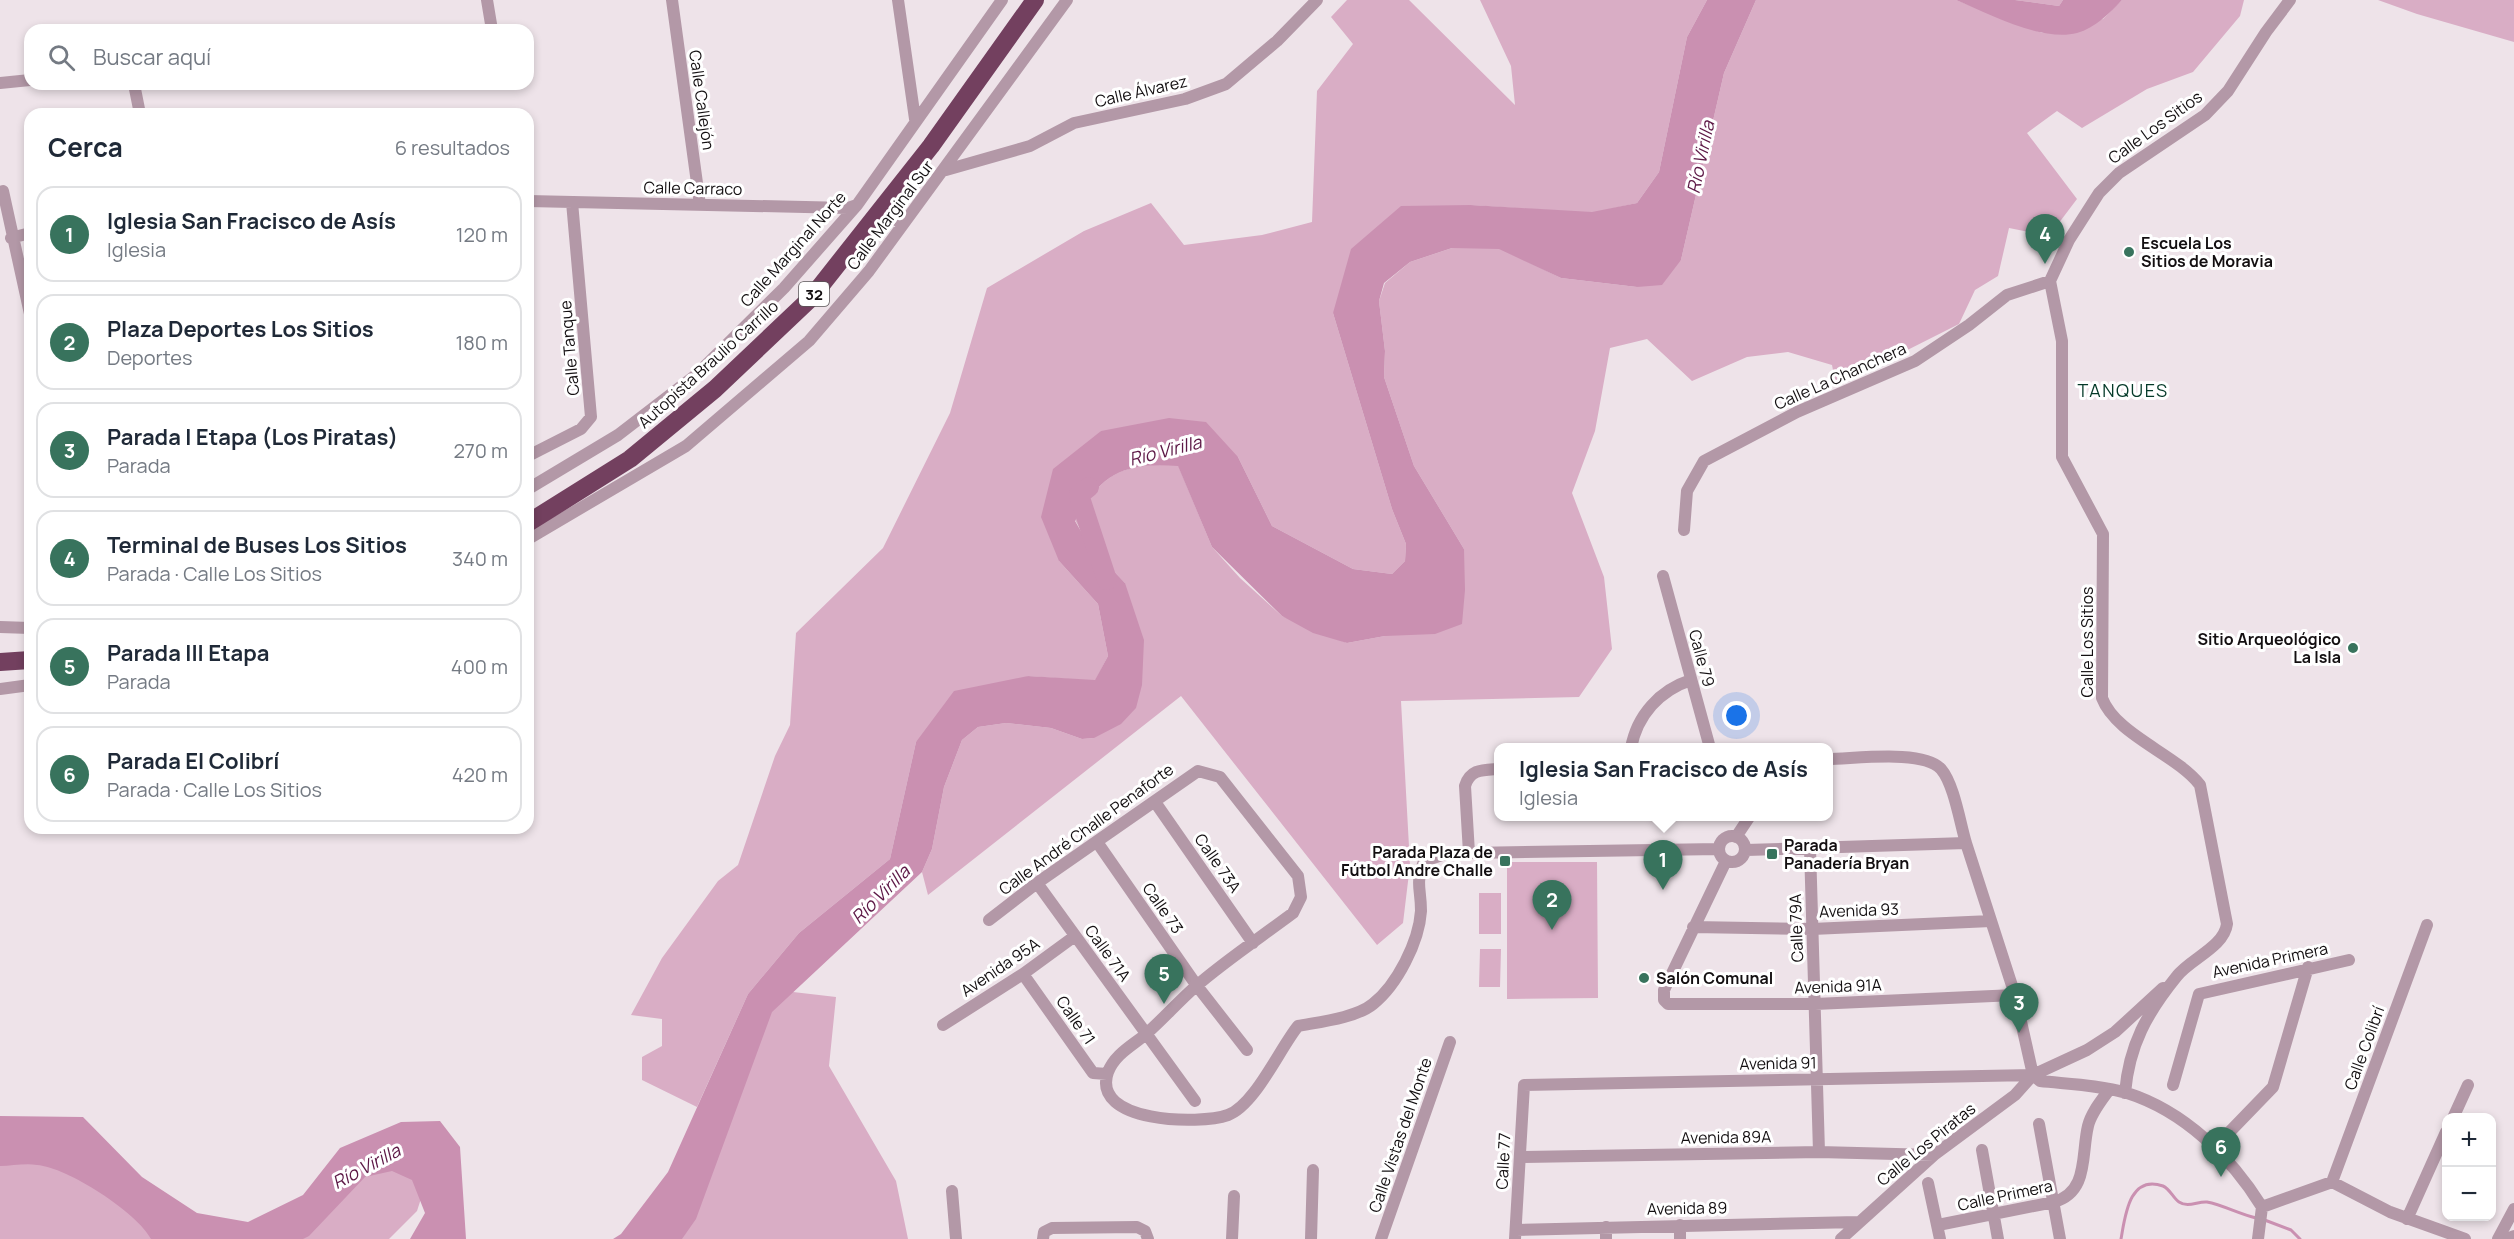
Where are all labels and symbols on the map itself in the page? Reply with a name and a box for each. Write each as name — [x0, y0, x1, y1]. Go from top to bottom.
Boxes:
street label: Calle Callejón — [684, 49, 720, 151]
street label: Calle Álvarez — [1093, 70, 1189, 112]
street label: Calle Los Sitios — [2104, 85, 2206, 169]
water label: Río Virilla — [1681, 118, 1720, 195]
street label: Calle Marginal Sur — [842, 156, 939, 274]
street label: Calle Carraco — [643, 176, 743, 200]
street label: Calle Marginal Norte — [735, 187, 851, 311]
pin: 4 — [2026, 214, 2064, 264]
place label: Escuela Los Sitios de Moravia — [2141, 232, 2273, 272]
marker: Escuela Los Sitios de Moravia — [2122, 245, 2136, 259]
road number: 32 — [799, 282, 829, 306]
street label: Autopista Braulio Carrillo — [633, 295, 783, 433]
street label: Calle Tanque — [554, 299, 584, 397]
street label: Calle La Chanchera — [1771, 337, 1909, 415]
district label: TANQUES — [2077, 378, 2169, 402]
water label: Río Virilla — [1126, 429, 1205, 471]
street label: Calle Los Sitios — [2076, 586, 2098, 698]
street label: Calle 79 — [1684, 627, 1720, 689]
place label: Sitio Arqueológico La Isla — [2197, 628, 2341, 668]
marker: Sitio Arqueológico La Isla — [2346, 641, 2360, 655]
your location — [1722, 701, 1751, 730]
street label: Calle André Challe Penaforte — [994, 758, 1178, 900]
street label: Calle 73A — [1190, 829, 1246, 897]
place label: Parada Panadería Bryan — [1784, 834, 1909, 874]
pin: 1 — [1644, 840, 1682, 890]
place label: Parada Plaza de Fútbol Andre Challe — [1341, 841, 1493, 881]
marker: Parada Panadería Bryan — [1765, 847, 1779, 861]
marker: Parada Plaza de Fútbol Andre Challe — [1498, 854, 1512, 868]
water label: Río Virilla — [845, 859, 915, 929]
street label: Calle 73 — [1138, 878, 1188, 938]
pin: 2 — [1532, 880, 1572, 930]
street label: Calle 79A — [1784, 893, 1808, 963]
street label: Avenida 93 — [1819, 898, 1899, 922]
street label: Calle 71A — [1080, 920, 1136, 986]
street label: Avenida 95A — [956, 933, 1044, 1001]
street label: Avenida Primera — [2210, 937, 2330, 983]
pin: 5 — [1144, 954, 1184, 1004]
place label: Salón Comunal — [1656, 967, 1773, 989]
marker: Salón Comunal — [1637, 971, 1651, 985]
street label: Avenida 91A — [1794, 973, 1882, 999]
pin: 3 — [2000, 984, 2038, 1033]
street label: Calle 71 — [1051, 991, 1101, 1049]
street label: Calle Colibrí — [2339, 1003, 2389, 1093]
street label: Avenida 91 — [1739, 1051, 1817, 1075]
street label: Calle Vistas del Monte — [1363, 1055, 1437, 1215]
street label: Calle Los Piratas — [1872, 1097, 1980, 1191]
street label: Avenida 89A — [1681, 1125, 1771, 1149]
pin: 6 — [2202, 1128, 2240, 1177]
street label: Calle 77 — [1491, 1132, 1515, 1190]
water label: Río Virilla — [328, 1138, 405, 1194]
street label: Calle Primera — [1955, 1174, 2055, 1216]
street label: Avenida 89 — [1647, 1196, 1727, 1220]

